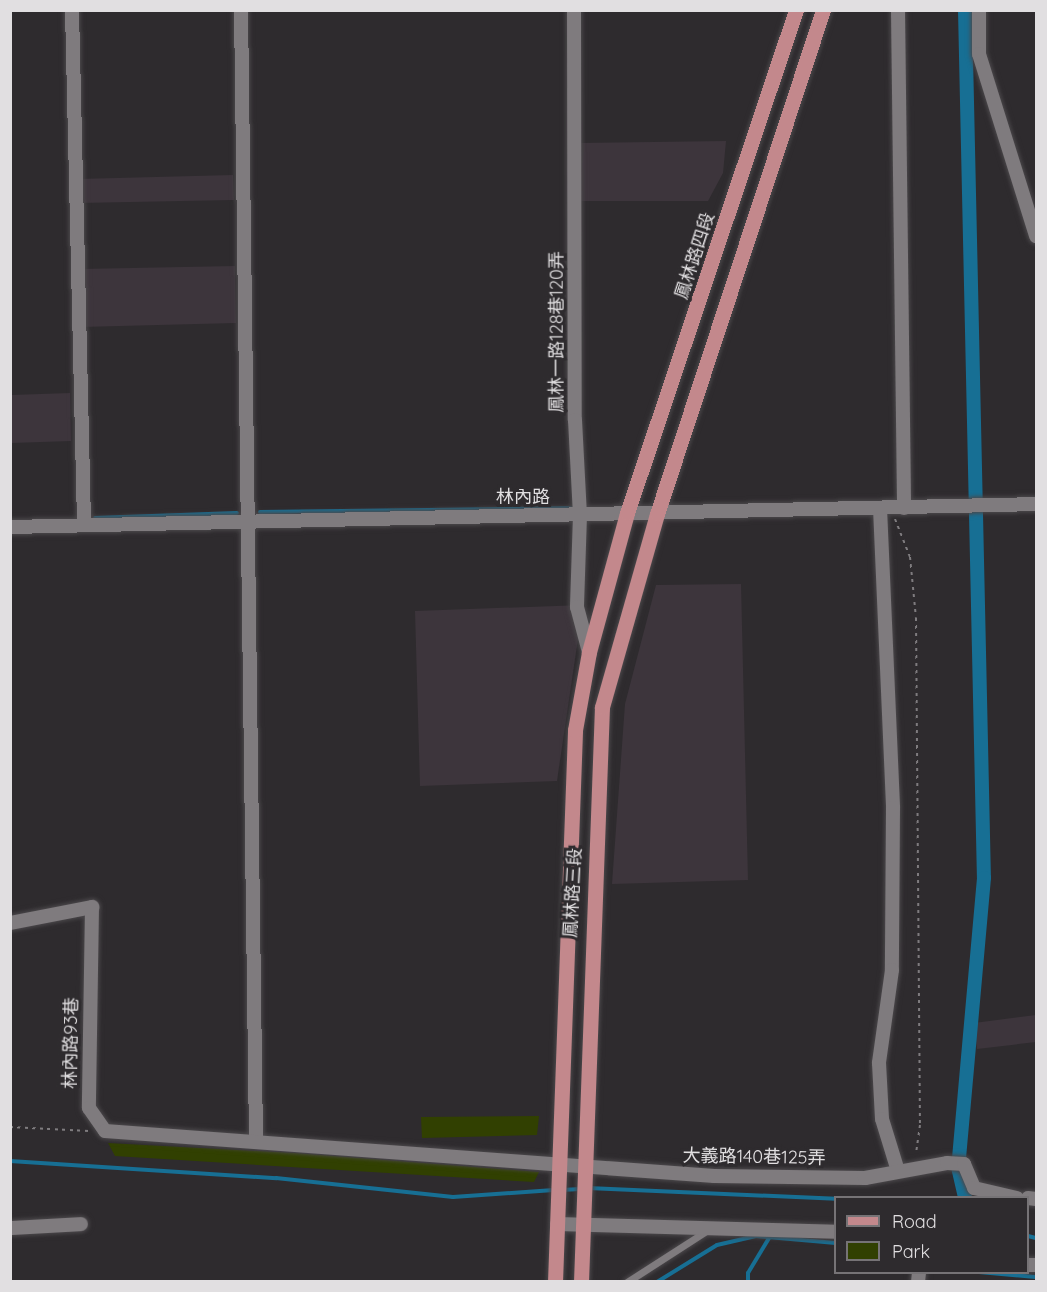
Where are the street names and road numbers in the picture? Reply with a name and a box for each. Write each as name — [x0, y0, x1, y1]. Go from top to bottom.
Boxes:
street label: 鳳林路四段 — [671, 210, 719, 302]
street label: 鳳林一路128巷120弄 — [546, 251, 568, 413]
street label: 林內路 — [496, 486, 550, 508]
street label: 鳳林路三段 — [560, 847, 586, 939]
street label: 林內路93巷 — [59, 997, 83, 1089]
street label: 大義路140巷125弄 — [682, 1145, 826, 1169]

